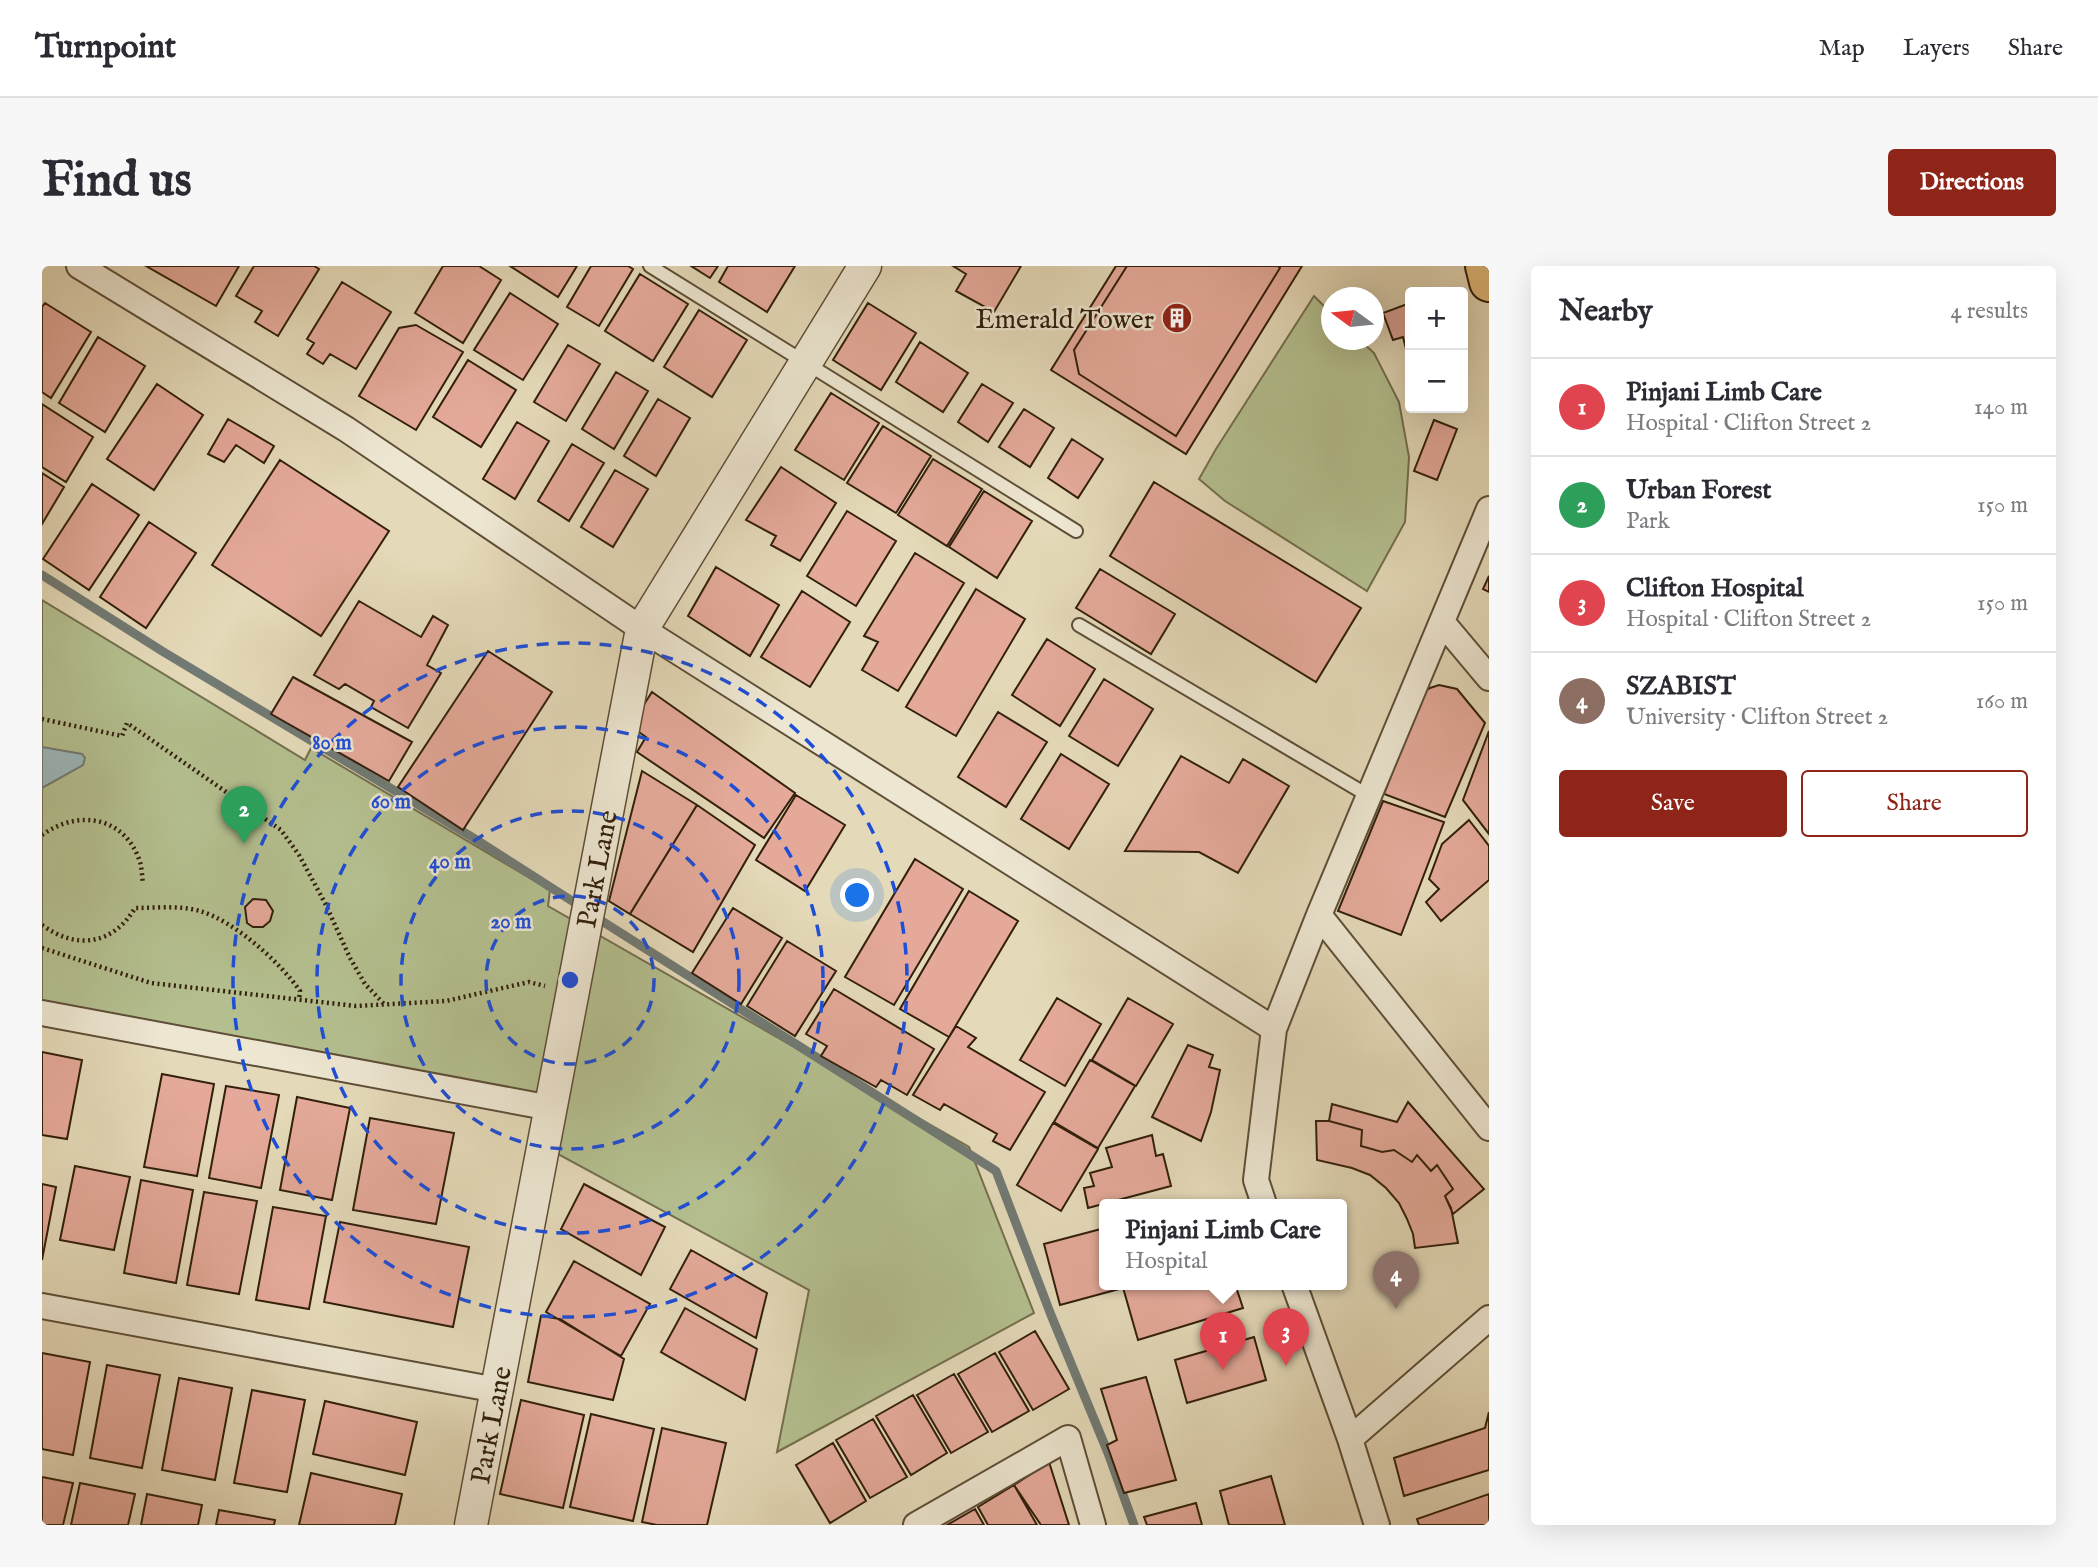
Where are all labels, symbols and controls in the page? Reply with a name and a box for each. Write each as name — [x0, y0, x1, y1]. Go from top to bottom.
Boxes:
text: Turnpoint — [35, 27, 176, 69]
text: Map — [1819, 33, 1865, 64]
text: Layers — [1903, 33, 1970, 64]
text: Share — [2008, 33, 2063, 64]
button: Directions — [1888, 149, 2056, 216]
text: Find us — [42, 151, 192, 213]
north arrow — [1321, 287, 1384, 350]
map controls — [1405, 287, 1468, 413]
button: + — [1405, 287, 1468, 350]
text: Nearby — [1559, 293, 1652, 331]
text: 4 results — [1950, 297, 2028, 326]
building icon: Emerald Tower — [1160, 301, 1194, 335]
place label: Emerald Tower — [975, 303, 1154, 338]
button: − — [1405, 350, 1468, 413]
text: Pinjani Limb Care — [1626, 376, 1822, 409]
text: 1 — [1578, 393, 1586, 422]
text: 140 m — [1974, 393, 2028, 422]
text: Hospital · Clifton Street 2 — [1626, 409, 1871, 438]
text: Urban Forest — [1626, 474, 1771, 507]
text: 2 — [1577, 491, 1587, 520]
text: 150 m — [1977, 491, 2028, 520]
text: Park — [1626, 507, 1670, 536]
text: Clifton Hospital — [1626, 572, 1804, 605]
text: 3 — [1578, 589, 1586, 618]
text: 150 m — [1977, 589, 2028, 618]
text: Hospital · Clifton Street 2 — [1626, 605, 1871, 634]
text: SZABIST — [1626, 670, 1736, 703]
text: 4 — [1576, 687, 1588, 716]
text: 160 m — [1976, 687, 2028, 716]
text: University · Clifton Street 2 — [1626, 703, 1888, 732]
text: 80 m — [312, 730, 352, 757]
button: Save — [1559, 770, 1787, 837]
button: Share — [1801, 770, 2028, 837]
pin: 2 — [221, 786, 267, 844]
text: 60 m — [371, 789, 412, 816]
street label: Park Lane — [570, 807, 627, 931]
text: 40 m — [429, 849, 471, 876]
your location — [840, 878, 874, 912]
text: 20 m — [491, 909, 532, 936]
centre of rings — [558, 968, 582, 992]
popup — [1099, 1199, 1347, 1290]
text: Pinjani Limb Care — [1125, 1214, 1321, 1247]
text: Hospital — [1125, 1247, 1208, 1276]
pin: 4 — [1373, 1251, 1419, 1309]
pin: 3 — [1263, 1308, 1309, 1366]
pin: 1 — [1200, 1312, 1246, 1370]
street label: Park Lane — [464, 1363, 521, 1487]

